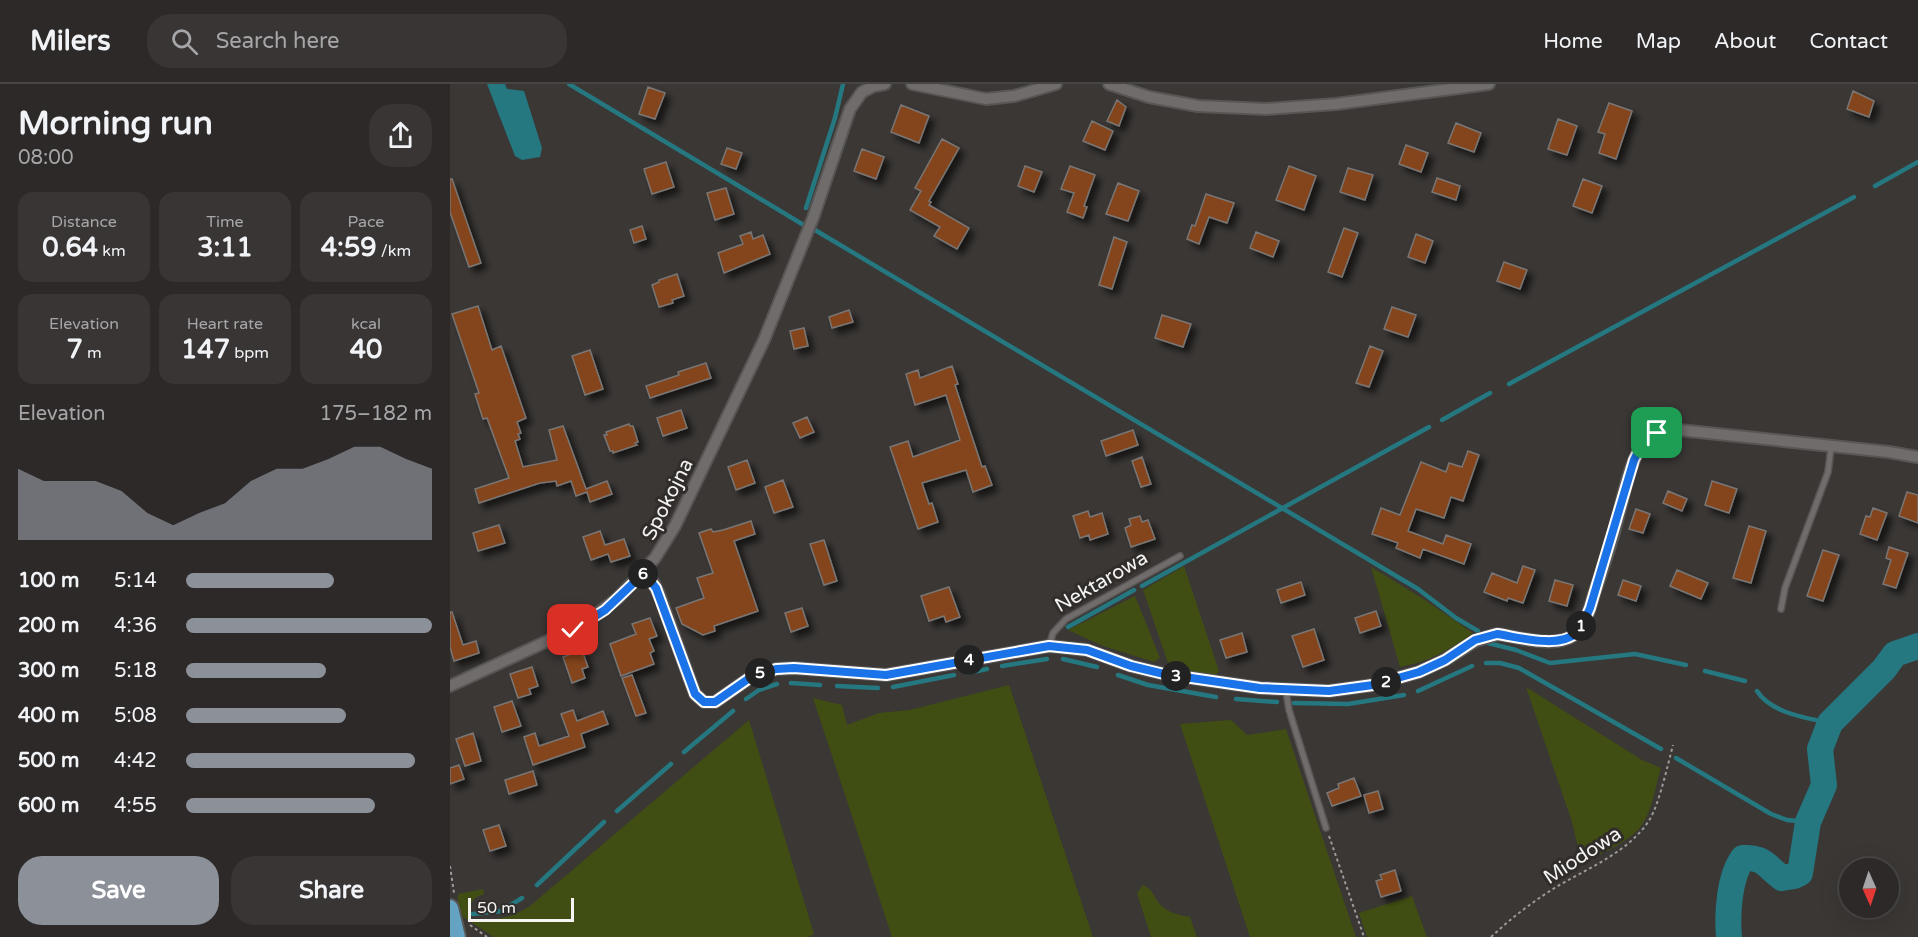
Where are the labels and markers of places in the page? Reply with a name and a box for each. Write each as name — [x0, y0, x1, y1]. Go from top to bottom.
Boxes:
pin — [1631, 407, 1682, 458]
pin: 6 — [628, 559, 658, 589]
pin — [547, 604, 598, 655]
pin: 1 — [1566, 611, 1596, 641]
pin: 4 — [954, 645, 984, 675]
pin: 5 — [745, 658, 775, 688]
pin: 3 — [1161, 661, 1191, 691]
pin: 2 — [1371, 667, 1401, 697]

